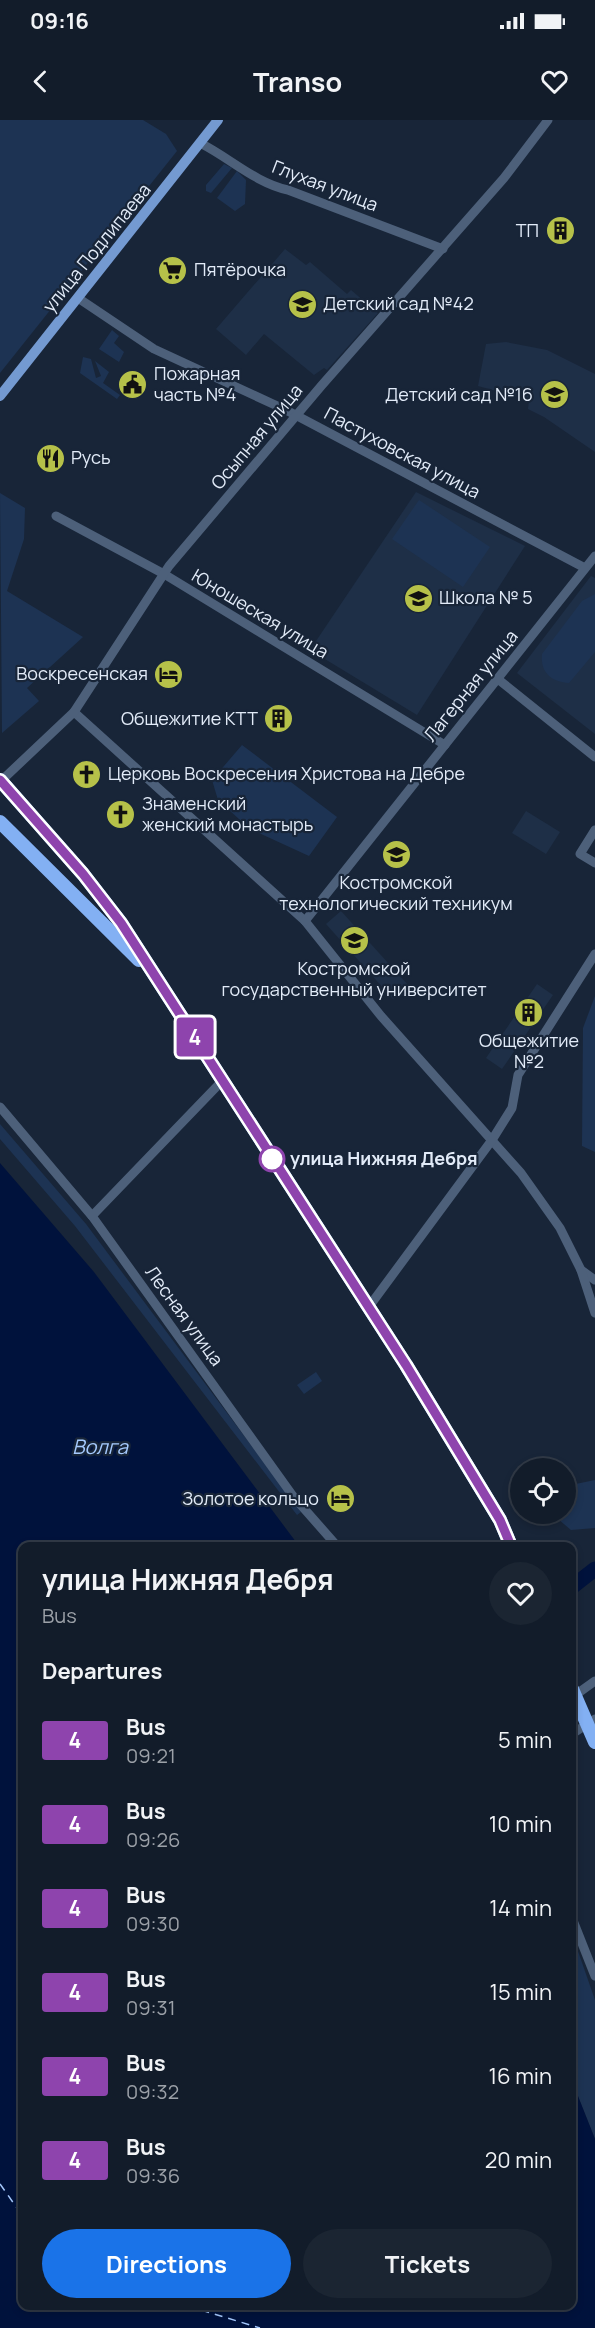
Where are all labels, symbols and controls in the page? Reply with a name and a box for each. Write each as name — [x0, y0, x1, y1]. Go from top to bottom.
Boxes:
text: 09:16 — [30, 6, 89, 36]
text: Transo — [253, 63, 342, 100]
icon: back — [24, 65, 57, 98]
icon: heart — [538, 65, 571, 98]
street label: Глухая улица — [269, 154, 382, 216]
street label: улица Подлипаева — [37, 178, 156, 317]
building icon: ТП — [544, 215, 576, 247]
place label: ТП — [516, 218, 539, 242]
supermarket icon: Пятёрочка — [157, 254, 189, 286]
place label: Пятёрочка — [194, 257, 286, 281]
school or university icon: Детский сад №42 — [286, 288, 318, 320]
place label: Детский сад №42 — [323, 291, 474, 315]
place label: Пожарная часть №4 — [154, 361, 240, 406]
public building icon: Пожарная часть №4 — [117, 368, 149, 400]
street label: Осыпная улица — [205, 379, 307, 494]
school or university icon: Детский сад №16 — [538, 379, 570, 411]
place label: Детский сад №16 — [385, 382, 533, 406]
street label: Пастуховская улица — [320, 401, 485, 503]
restaurant icon: Русь — [34, 442, 66, 474]
place label: Русь — [71, 445, 111, 469]
street label: Юношеская улица — [188, 563, 333, 663]
school or university icon: Школа № 5 — [402, 582, 434, 614]
place label: Школа № 5 — [439, 585, 533, 609]
street label: Лагерная улица — [418, 625, 523, 746]
hotel icon: Воскресенская — [153, 658, 185, 690]
place label: Воскресенская — [16, 661, 148, 685]
building icon: Общежитие КТТ — [263, 703, 295, 735]
place label: Общежитие КТТ — [121, 706, 258, 730]
church icon: Церковь Воскресения Христова на Дебре — [71, 758, 103, 790]
place label: Церковь Воскресения Христова на Дебре — [108, 761, 465, 785]
place label: Знаменский женский монастырь — [142, 791, 313, 836]
church icon: Знаменский женский монастырь — [105, 798, 137, 830]
school or university icon: Костромской технологический техникум — [380, 838, 412, 870]
place label: Костромской технологический техникум — [279, 870, 513, 915]
school or university icon: Костромской государственный университет — [338, 924, 370, 956]
place label: Костромской государственный университет — [221, 956, 487, 1001]
building icon: Общежитие №2 — [513, 996, 545, 1028]
line badge: 4 — [176, 1018, 214, 1056]
text: 4 — [189, 1023, 201, 1051]
place label: Общежитие №2 — [479, 1028, 579, 1073]
marker: улица Нижняя Дебря — [259, 1146, 285, 1172]
place label: улица Нижняя Дебря — [290, 1146, 478, 1170]
street label: Лесная улица — [140, 1261, 229, 1370]
water label: Волга — [72, 1433, 129, 1460]
map controls — [510, 1458, 576, 1524]
button: locate — [510, 1458, 576, 1524]
hotel icon: Золотое кольцо — [324, 1483, 356, 1515]
place label: Золотое кольцо — [182, 1486, 319, 1510]
text: улица Нижняя Дебря — [42, 1560, 334, 1598]
button: heart — [489, 1562, 552, 1625]
text: Bus — [42, 1602, 77, 1629]
text: Departures — [42, 1656, 162, 1686]
text: Bus — [126, 1712, 166, 1742]
text: 5 min — [498, 1725, 552, 1755]
text: 4 — [69, 1726, 81, 1754]
text: 09:21 — [126, 1742, 176, 1769]
text: Bus — [126, 1796, 166, 1826]
text: 10 min — [489, 1809, 552, 1839]
text: 4 — [69, 1810, 81, 1838]
text: 09:26 — [126, 1826, 180, 1853]
text: Bus — [126, 1880, 166, 1910]
text: 14 min — [489, 1893, 552, 1923]
text: 4 — [69, 1894, 81, 1922]
text: 09:30 — [126, 1910, 180, 1937]
text: Bus — [126, 1964, 166, 1994]
text: 15 min — [489, 1977, 552, 2007]
text: 4 — [69, 1978, 81, 2006]
text: 09:31 — [126, 1994, 175, 2021]
text: Bus — [126, 2048, 166, 2078]
text: 16 min — [489, 2061, 552, 2091]
text: 4 — [69, 2062, 81, 2090]
text: 09:32 — [126, 2078, 179, 2105]
text: Bus — [126, 2132, 166, 2162]
text: 20 min — [485, 2145, 552, 2175]
text: 4 — [69, 2146, 81, 2174]
text: 09:36 — [126, 2162, 180, 2189]
button: Directions — [42, 2229, 291, 2298]
button: Tickets — [303, 2229, 552, 2298]

